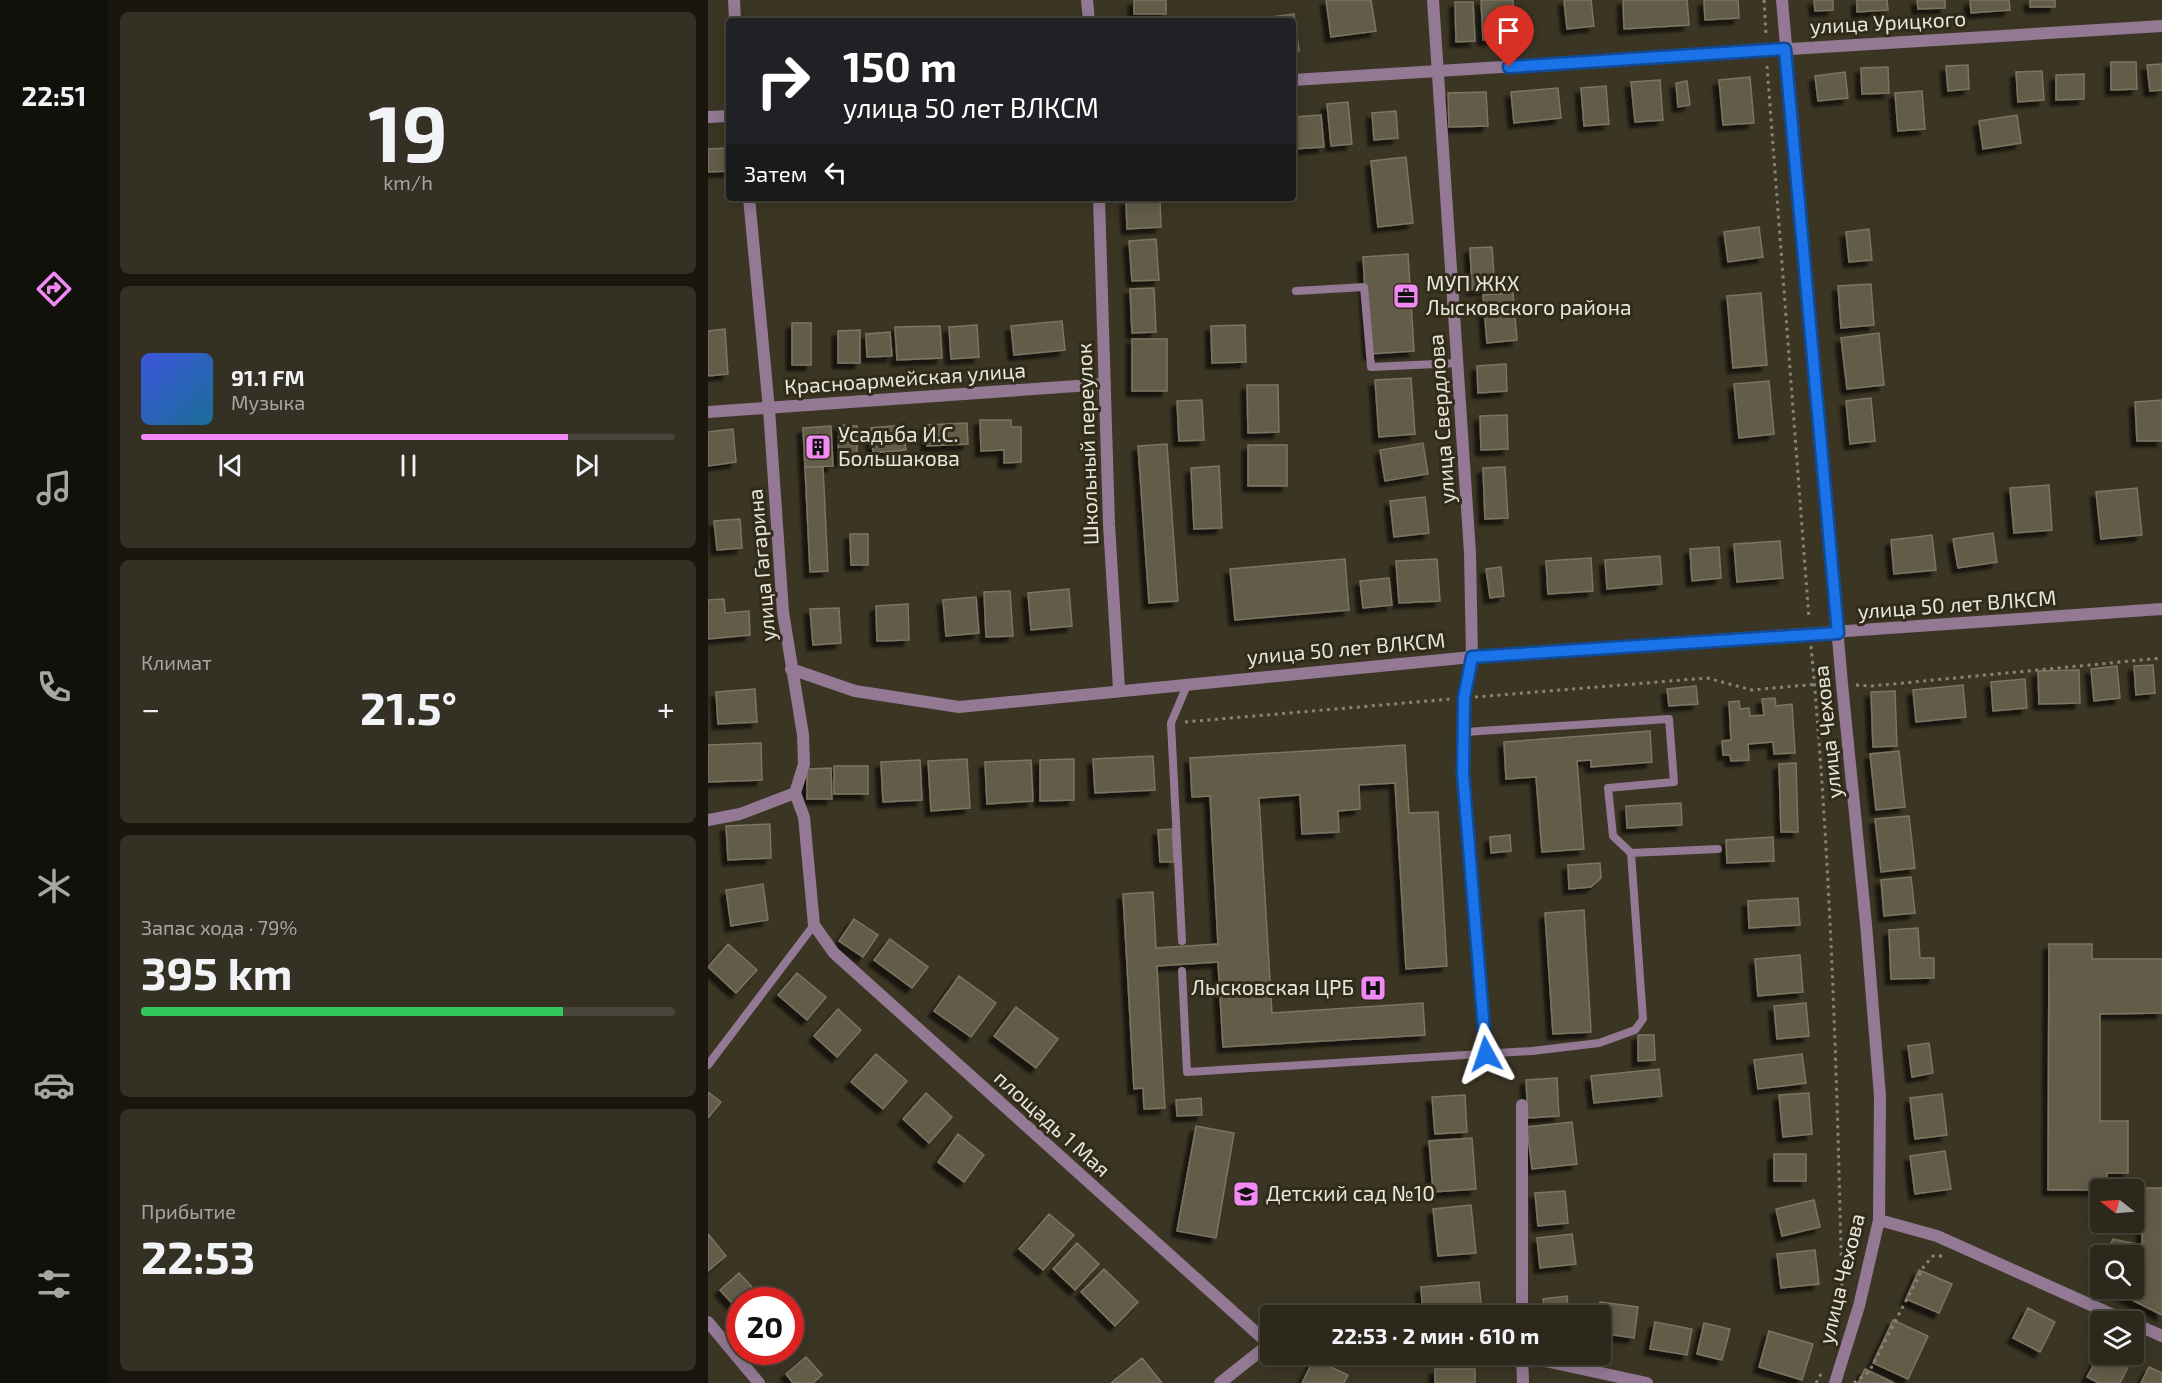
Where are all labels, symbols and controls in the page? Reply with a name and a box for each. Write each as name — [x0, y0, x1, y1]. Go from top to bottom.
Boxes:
pin — [1483, 5, 1534, 67]
street label: улица Урицкого — [1809, 5, 1967, 39]
icon: arrive — [1492, 14, 1525, 47]
text: 150 m — [843, 40, 957, 90]
icon: right — [744, 42, 822, 120]
text: 22:51 — [22, 79, 86, 111]
text: 19 — [368, 84, 448, 178]
text: улица 50 лет ВЛКСМ — [843, 91, 1099, 123]
icon: left — [819, 156, 852, 189]
text: Затем — [744, 160, 807, 186]
text: km/h — [383, 170, 433, 194]
icon: directions — [33, 268, 75, 310]
place label: МУП ЖКХ Лысковского района — [1426, 270, 1632, 319]
office icon: МУП ЖКХ Лысковского района — [1391, 281, 1421, 311]
street label: улица Свердлова — [1422, 333, 1460, 505]
street label: Школьный переулок — [1070, 343, 1104, 545]
street label: Красноармейская улица — [783, 357, 1027, 399]
text: 91.1 FM — [231, 364, 305, 390]
text: Музыка — [231, 390, 305, 414]
place label: Усадьба И.С. Большакова — [838, 421, 960, 470]
building icon: Усадьба И.С. Большакова — [803, 432, 833, 462]
icon: previous — [214, 449, 247, 482]
icon: pause — [392, 449, 425, 482]
icon: next — [570, 449, 603, 482]
icon: music — [33, 467, 75, 509]
street label: улица Гагарина — [741, 488, 781, 642]
street label: улица 50 лет ВЛКСМ — [1857, 584, 2057, 624]
street label: улица 50 лет ВЛКСМ — [1246, 626, 1446, 670]
text: Климат — [141, 650, 212, 674]
street label: улица Чехова — [1807, 664, 1847, 800]
icon: phone — [33, 666, 75, 708]
text: 21.5° — [360, 680, 457, 734]
text: − — [141, 688, 160, 728]
text: + — [657, 688, 675, 728]
icon: climate — [33, 865, 75, 907]
text: Запас хода · 79% — [141, 915, 297, 939]
text: 395 km — [141, 945, 292, 999]
hospital icon: Лысковская ЦРБ — [1358, 973, 1388, 1003]
place label: Лысковская ЦРБ — [1191, 974, 1354, 999]
position arrow — [1454, 1022, 1518, 1086]
icon: car — [33, 1064, 75, 1106]
street label: площадь 1 Мая — [990, 1064, 1116, 1181]
school or university icon: Детский сад №10 — [1231, 1179, 1261, 1209]
north arrow — [2090, 1179, 2144, 1233]
map controls — [2090, 1179, 2144, 1365]
place label: Детский сад №10 — [1266, 1180, 1435, 1205]
text: Прибытие — [141, 1199, 236, 1223]
street label: улица Чехова — [1812, 1211, 1870, 1347]
text: 22:53 — [141, 1229, 255, 1283]
button: search — [2090, 1245, 2144, 1299]
icon: filters — [33, 1263, 75, 1305]
speed limit sign: 20 — [726, 1287, 804, 1365]
button: layers — [2090, 1311, 2144, 1365]
text: 22:53 · 2 мин · 610 m — [1332, 1322, 1539, 1348]

